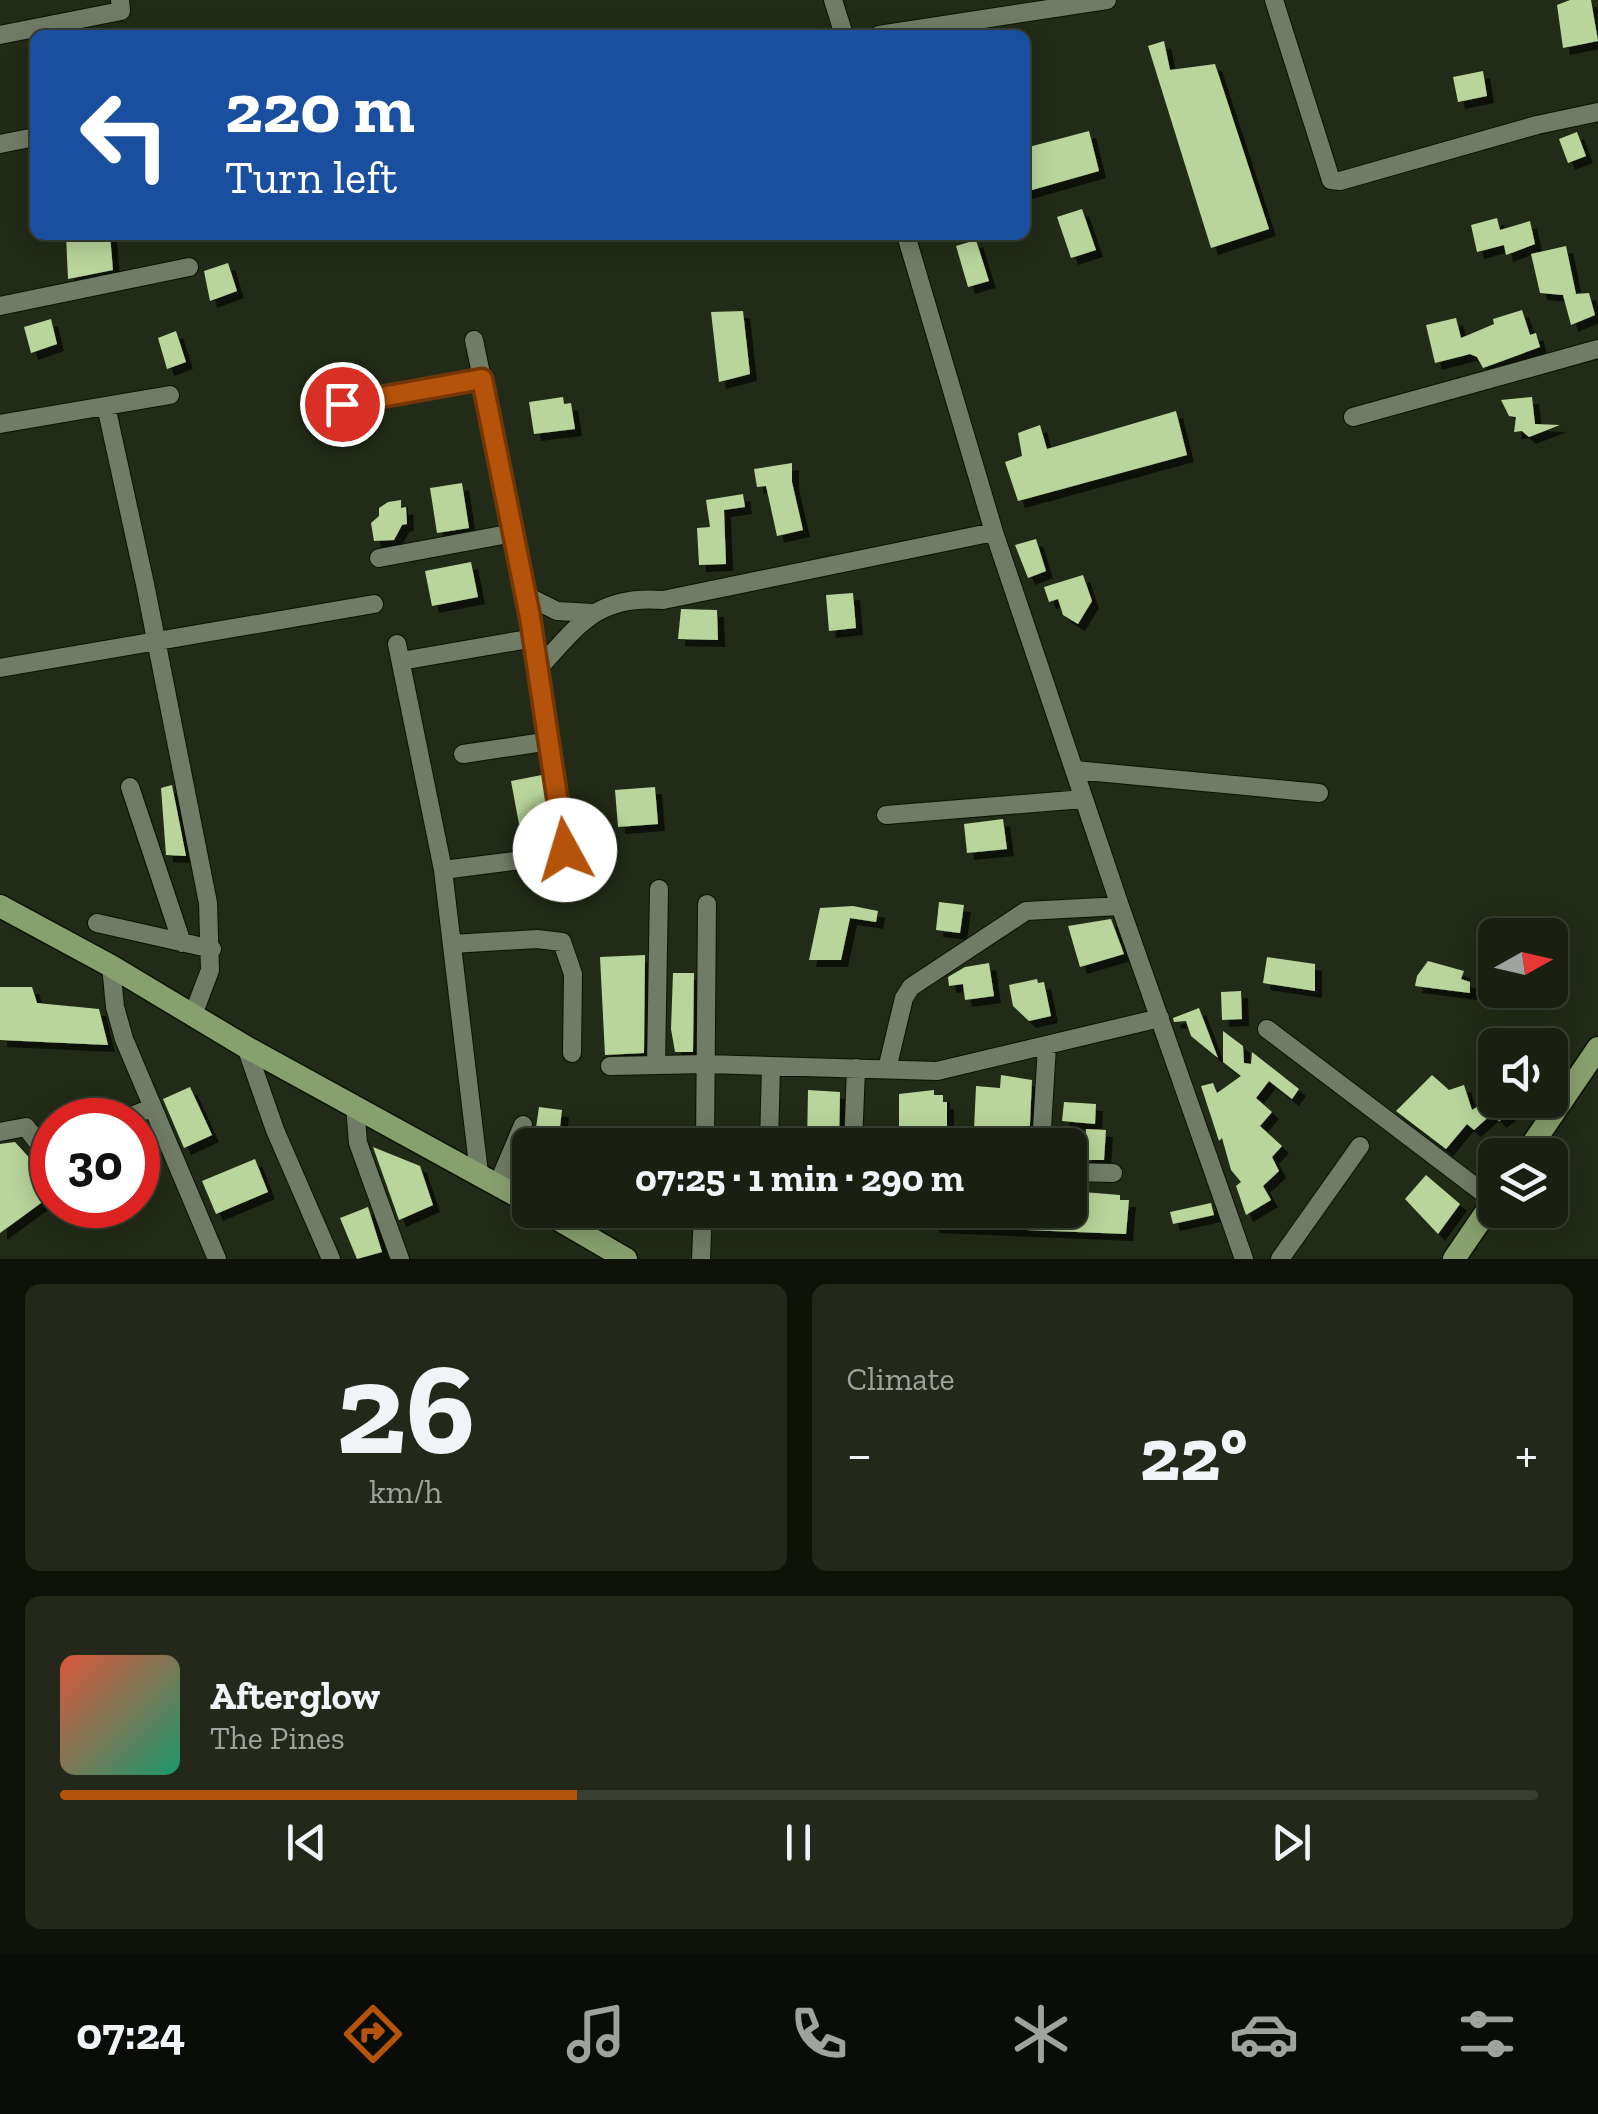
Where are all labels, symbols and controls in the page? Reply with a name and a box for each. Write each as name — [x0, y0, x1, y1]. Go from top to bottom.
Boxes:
text: 220 m — [225, 66, 415, 150]
icon: left — [60, 70, 190, 200]
text: Turn left — [225, 151, 397, 205]
pin — [300, 362, 385, 447]
icon: arrive — [315, 377, 370, 432]
position arrow — [513, 798, 617, 902]
north arrow — [1478, 918, 1568, 1008]
map controls — [1478, 918, 1568, 1228]
button: sound — [1478, 1028, 1568, 1118]
speed limit sign: 30 — [30, 1098, 160, 1228]
button: layers — [1478, 1138, 1568, 1228]
text: 07:25 · 1 min · 290 m — [635, 1155, 964, 1201]
text: 26 — [336, 1330, 476, 1486]
text: Climate — [847, 1360, 955, 1398]
text: 22° — [1140, 1409, 1247, 1499]
text: − — [847, 1421, 872, 1487]
text: + — [1515, 1421, 1538, 1487]
text: km/h — [369, 1473, 442, 1511]
text: Afterglow — [210, 1673, 380, 1719]
text: The Pines — [210, 1719, 345, 1757]
icon: previous — [279, 1815, 334, 1870]
icon: pause — [771, 1815, 826, 1870]
icon: next — [1264, 1815, 1319, 1870]
icon: directions — [338, 1999, 408, 2069]
icon: music — [561, 1999, 631, 2069]
icon: phone — [784, 1999, 854, 2069]
icon: climate — [1006, 1999, 1076, 2069]
icon: car — [1229, 1999, 1299, 2069]
icon: filters — [1452, 1999, 1522, 2069]
text: 07:24 — [76, 2007, 186, 2061]

